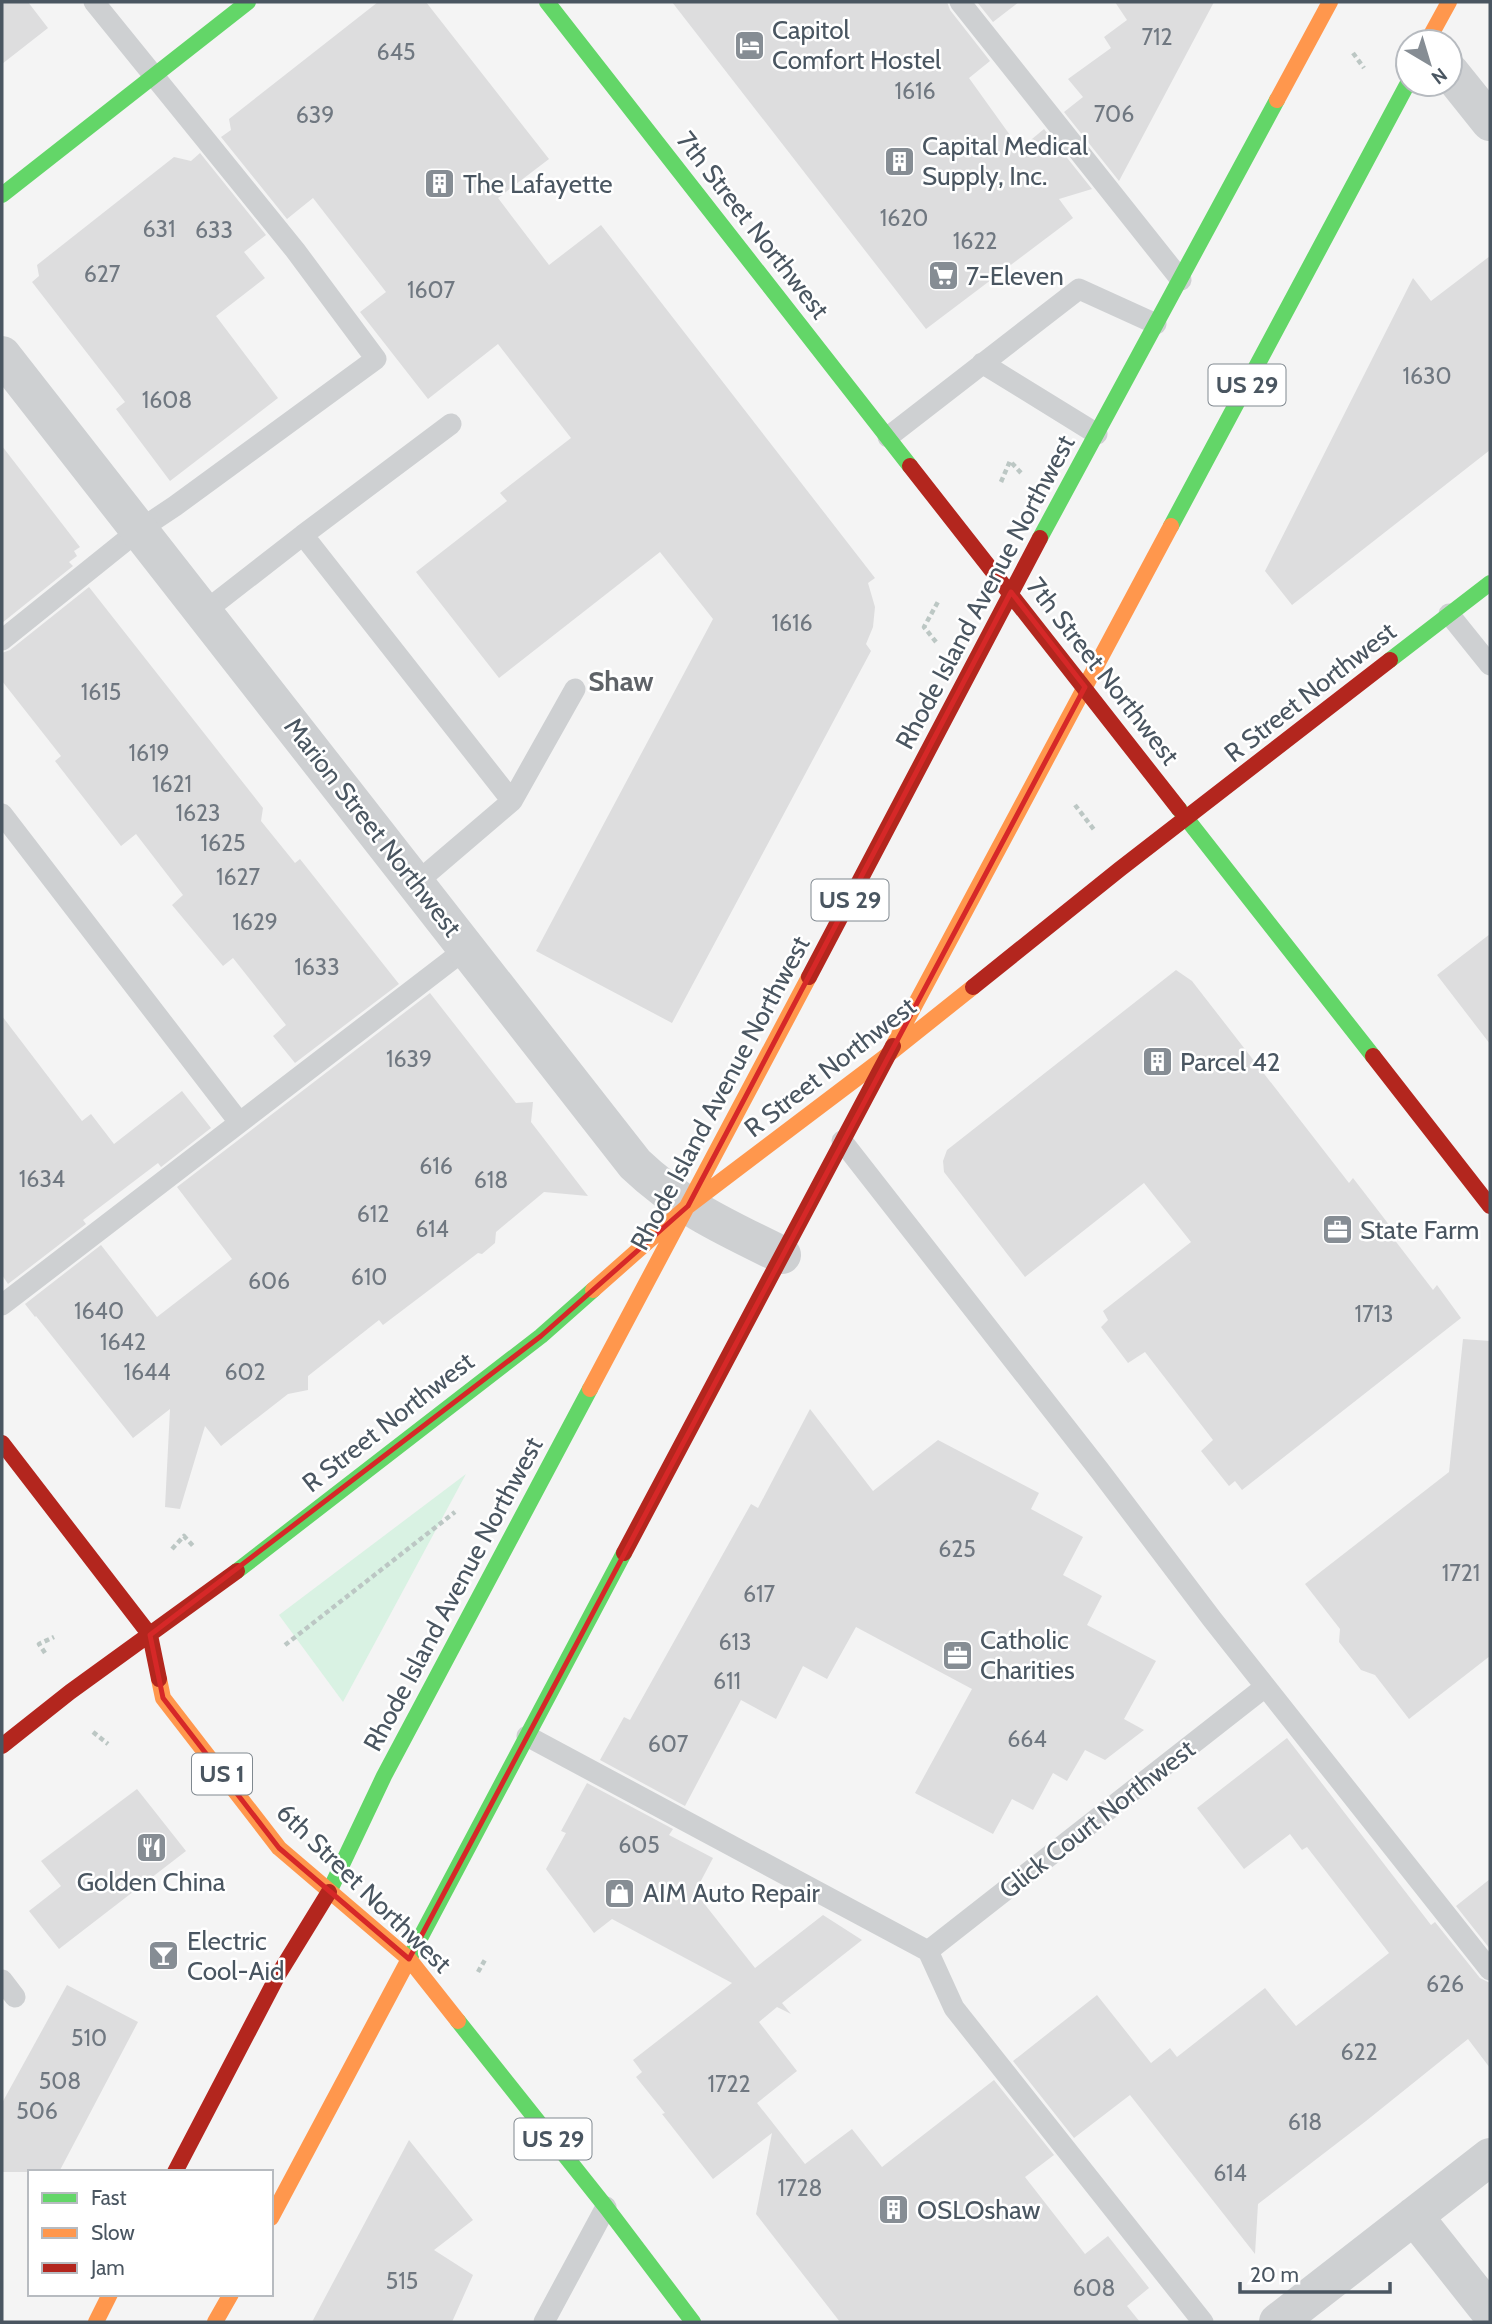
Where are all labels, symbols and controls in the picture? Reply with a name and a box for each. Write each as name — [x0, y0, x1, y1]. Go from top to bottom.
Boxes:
place label: Capitol Comfort Hostel — [772, 14, 941, 76]
house number: 712 — [1141, 23, 1173, 51]
hotel icon: Capitol Comfort Hostel — [732, 28, 766, 62]
north arrow — [1394, 28, 1464, 98]
house number: 645 — [377, 38, 415, 66]
text: N — [1427, 63, 1452, 89]
house number: 1616 — [895, 77, 935, 105]
house number: 706 — [1094, 100, 1134, 128]
house number: 639 — [296, 101, 334, 129]
street label: 7th Street Northwest — [670, 125, 836, 325]
place label: Capital Medical Supply, Inc. — [922, 130, 1088, 192]
building icon: Capital Medical Supply, Inc. — [882, 144, 916, 178]
building icon: The Lafayette — [423, 167, 457, 201]
place label: The Lafayette — [463, 168, 613, 200]
house number: 1620 — [880, 204, 928, 232]
house number: 631 — [142, 215, 176, 243]
house number: 633 — [195, 216, 233, 244]
house number: 1622 — [953, 227, 997, 255]
supermarket icon: 7-Eleven — [926, 259, 960, 293]
house number: 627 — [84, 260, 121, 288]
place label: 7-Eleven — [966, 260, 1064, 292]
house number: 1607 — [407, 276, 455, 304]
house number: 1630 — [1402, 362, 1452, 390]
road number: US 29 — [1208, 364, 1286, 406]
house number: 1608 — [142, 386, 192, 414]
street label: Rhode Island Avenue Northwest — [888, 429, 1082, 754]
street label: 7th Street Northwest — [1020, 571, 1186, 771]
house number: 1616 — [772, 609, 812, 637]
street label: R Street Northwest — [1218, 615, 1402, 769]
district label: Shaw — [588, 664, 654, 698]
house number: 1615 — [81, 678, 121, 706]
street label: Marion Street Northwest — [278, 711, 469, 943]
house number: 1619 — [129, 739, 169, 767]
house number: 1621 — [152, 770, 192, 798]
house number: 1623 — [175, 799, 221, 827]
house number: 1625 — [200, 829, 246, 857]
house number: 1627 — [216, 863, 261, 891]
road number: US 29 — [812, 880, 888, 920]
house number: 1629 — [232, 908, 278, 936]
street label: Rhode Island Avenue Northwest — [623, 930, 817, 1255]
house number: 1633 — [294, 953, 340, 981]
street label: R Street Northwest — [738, 990, 922, 1144]
house number: 1639 — [386, 1045, 432, 1073]
building icon: Parcel 42 — [1140, 1045, 1174, 1079]
place label: Parcel 42 — [1180, 1046, 1280, 1078]
house number: 616 — [419, 1152, 453, 1180]
house number: 1634 — [19, 1165, 65, 1193]
house number: 618 — [474, 1166, 508, 1194]
house number: 612 — [357, 1200, 389, 1228]
office icon: State Farm — [1320, 1213, 1354, 1247]
place label: State Farm — [1360, 1214, 1479, 1246]
house number: 614 — [415, 1215, 449, 1243]
house number: 610 — [351, 1263, 387, 1291]
house number: 606 — [248, 1267, 290, 1295]
house number: 1640 — [74, 1297, 124, 1325]
house number: 1713 — [1354, 1300, 1394, 1328]
house number: 1642 — [100, 1328, 146, 1356]
street label: R Street Northwest — [296, 1345, 480, 1499]
house number: 1644 — [123, 1358, 171, 1386]
house number: 602 — [224, 1358, 266, 1386]
street label: Rhode Island Avenue Northwest — [356, 1431, 550, 1756]
house number: 625 — [938, 1535, 976, 1563]
house number: 1721 — [1442, 1559, 1480, 1587]
house number: 617 — [743, 1580, 775, 1608]
place label: Catholic Charities — [980, 1624, 1075, 1686]
house number: 613 — [719, 1628, 751, 1656]
office icon: Catholic Charities — [940, 1638, 974, 1672]
house number: 611 — [713, 1667, 741, 1695]
house number: 664 — [1007, 1725, 1047, 1753]
house number: 607 — [648, 1730, 689, 1758]
street label: Glick Court Northwest — [993, 1733, 1201, 1905]
road number: US 1 — [192, 1754, 252, 1794]
street label: 6th Street Northwest — [270, 1796, 458, 1980]
restaurant icon: Golden China — [134, 1830, 168, 1864]
house number: 605 — [618, 1831, 660, 1859]
place label: Golden China — [77, 1866, 226, 1898]
shop icon: AIM Auto Repair — [603, 1876, 637, 1910]
place label: AIM Auto Repair — [643, 1877, 821, 1909]
place label: Electric Cool-Aid — [187, 1925, 284, 1987]
bar icon: Electric Cool-Aid — [147, 1939, 181, 1973]
house number: 626 — [1426, 1970, 1464, 1998]
house number: 510 — [71, 2024, 107, 2052]
house number: 622 — [1340, 2038, 1378, 2066]
house number: 508 — [39, 2067, 81, 2095]
house number: 1722 — [707, 2070, 751, 2098]
house number: 506 — [16, 2097, 58, 2125]
house number: 618 — [1288, 2108, 1322, 2136]
road number: US 29 — [514, 2118, 592, 2160]
house number: 614 — [1213, 2159, 1247, 2187]
legend — [28, 2170, 273, 2296]
house number: 1728 — [777, 2174, 823, 2202]
text: Fast — [91, 2185, 127, 2210]
building icon: OSLOshaw — [877, 2193, 911, 2227]
place label: OSLOshaw — [917, 2194, 1040, 2226]
text: Slow — [91, 2220, 135, 2245]
scale bar — [1240, 2250, 1390, 2294]
text: Jam — [90, 2255, 125, 2280]
text: 20 m — [1250, 2262, 1299, 2287]
house number: 515 — [386, 2267, 418, 2295]
house number: 608 — [1072, 2274, 1116, 2302]

